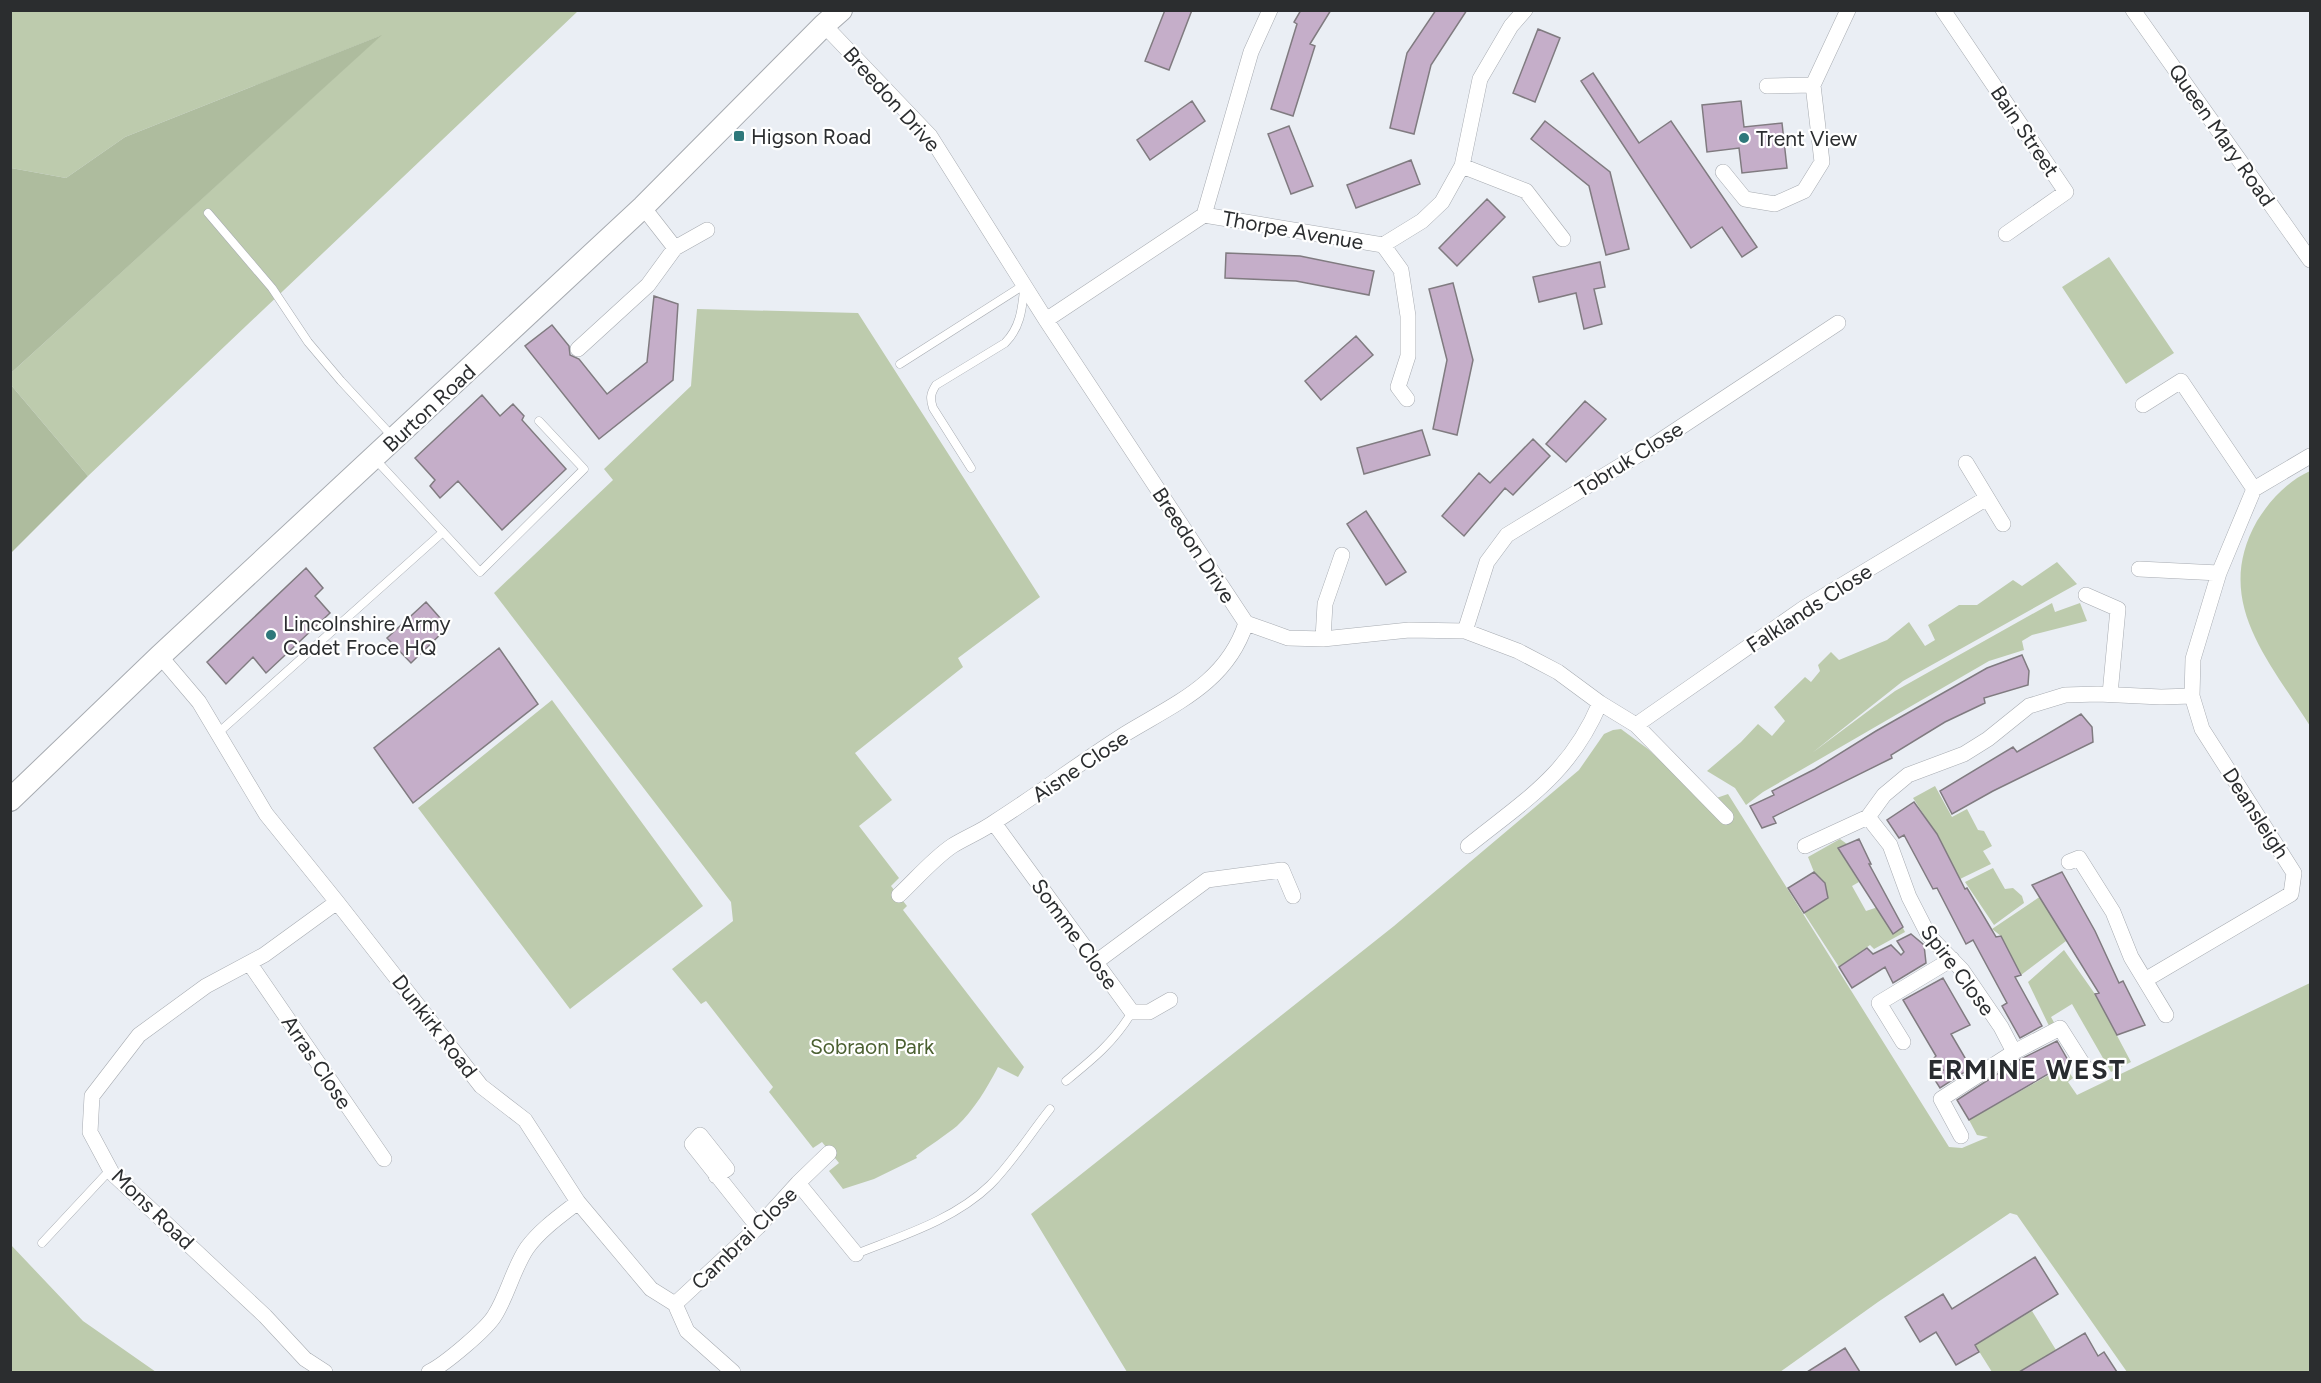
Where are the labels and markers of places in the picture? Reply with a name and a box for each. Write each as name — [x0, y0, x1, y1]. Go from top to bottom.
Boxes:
place label: Higson Road — [751, 124, 871, 149]
place label: Trent View — [1756, 126, 1858, 151]
marker: Higson Road — [732, 129, 746, 143]
marker: Trent View — [1737, 131, 1751, 145]
place label: Lincolnshire Army Cadet Froce HQ — [283, 611, 451, 660]
marker: Lincolnshire Army Cadet Froce HQ — [264, 628, 278, 642]

